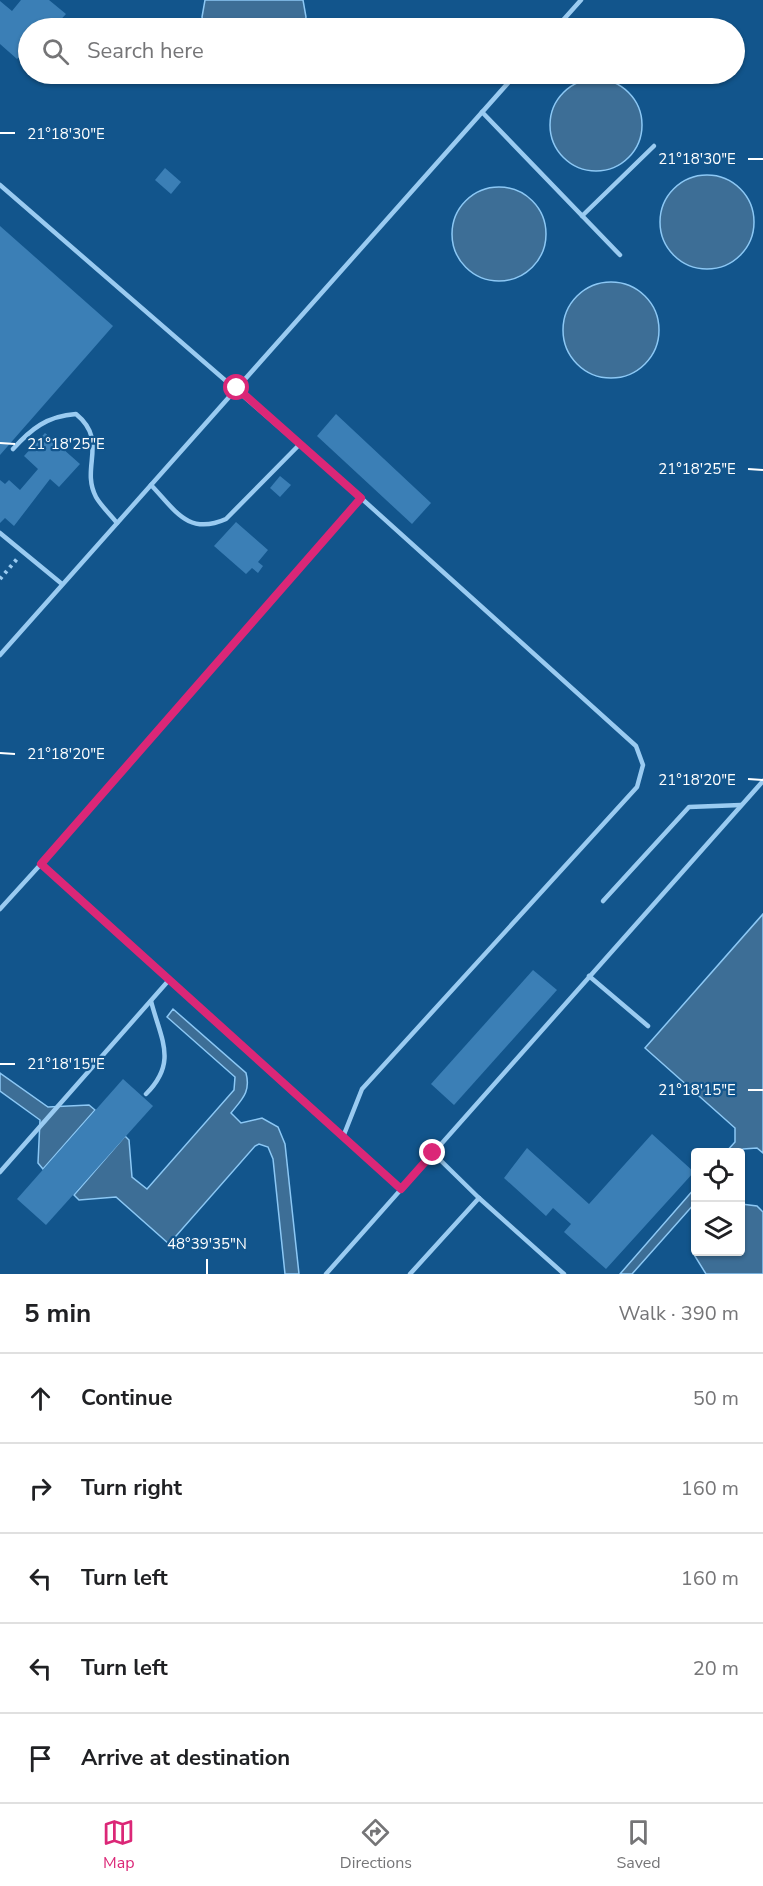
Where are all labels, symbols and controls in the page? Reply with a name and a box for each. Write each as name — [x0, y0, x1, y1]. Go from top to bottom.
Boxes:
search box — [18, 18, 745, 84]
icon: search — [39, 35, 72, 68]
text: Search here — [87, 36, 204, 66]
text: 21°18'30"E — [27, 124, 105, 144]
text: 21°18'30"E — [658, 149, 736, 169]
route start — [223, 374, 249, 400]
text: 21°18'25"E — [27, 434, 105, 454]
text: 21°18'25"E — [658, 459, 736, 479]
text: 21°18'20"E — [27, 744, 105, 764]
text: 21°18'20"E — [658, 770, 736, 790]
text: 21°18'15"E — [27, 1054, 105, 1074]
text: 21°18'15"E — [658, 1080, 736, 1100]
route end — [419, 1139, 445, 1165]
map controls — [691, 1148, 745, 1256]
button: locate — [691, 1148, 745, 1202]
button: layers — [691, 1202, 745, 1256]
text: 48°39'35"N — [167, 1234, 247, 1254]
text: 5 min — [24, 1296, 91, 1331]
text: Walk · 390 m — [619, 1300, 739, 1327]
icon: ahead — [24, 1382, 57, 1415]
text: Continue — [81, 1383, 172, 1413]
text: 50 m — [693, 1385, 739, 1412]
icon: right — [24, 1472, 57, 1505]
text: Turn right — [81, 1473, 182, 1503]
text: 160 m — [681, 1475, 739, 1502]
icon: left — [24, 1562, 57, 1595]
text: Turn left — [81, 1563, 168, 1593]
text: 160 m — [681, 1565, 739, 1592]
icon: left — [24, 1652, 57, 1685]
text: Turn left — [81, 1653, 168, 1683]
text: 20 m — [693, 1655, 739, 1682]
icon: arrive — [24, 1742, 57, 1775]
text: Arrive at destination — [81, 1743, 290, 1773]
tab: Map — [102, 1816, 135, 1874]
tab: Directions — [340, 1816, 412, 1874]
tab: Saved — [617, 1816, 661, 1874]

